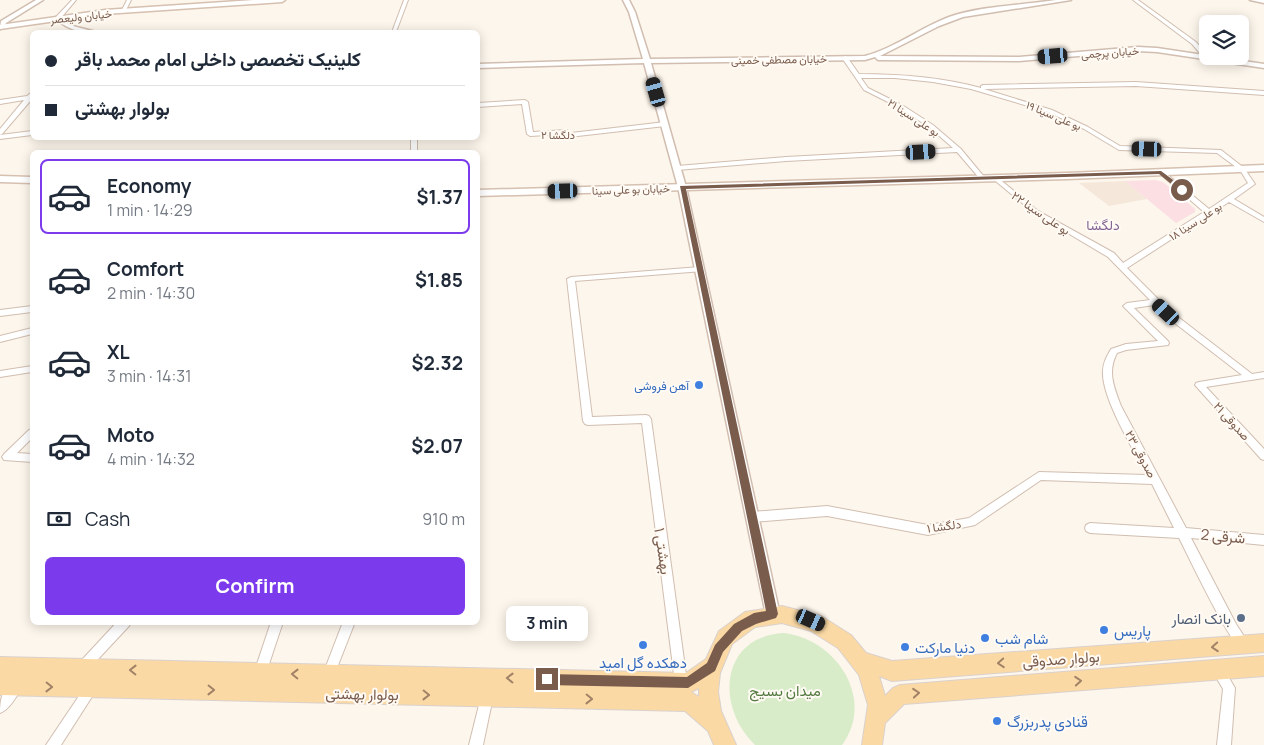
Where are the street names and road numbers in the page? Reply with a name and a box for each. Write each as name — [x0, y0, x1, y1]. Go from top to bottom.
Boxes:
street label: خیابان ولیعصر — [48, 5, 113, 27]
street label: خیابان پرچمی — [1080, 42, 1140, 63]
street label: خیابان مصطفی خمینی — [731, 51, 827, 67]
street label: بو علی سینا ۲۱ — [885, 95, 943, 139]
street label: بو علی سینا ۱۹ — [1024, 97, 1084, 133]
street label: دلگشا ۲ — [541, 127, 575, 142]
street label: خیابان بو علی سینا — [592, 180, 670, 198]
street label: بو علی سینا ۲۲ — [1008, 187, 1074, 239]
street label: بو علی سینا ۱۸ — [1166, 198, 1224, 244]
street label: صدوقی ۲۱ — [1210, 398, 1254, 444]
street label: صدوقی ۲۳ — [1121, 427, 1161, 481]
street label: دلگشا ۱ — [926, 515, 963, 537]
street label: شرقی 2 — [1200, 524, 1246, 548]
street label: بهشتی ۱ — [649, 526, 677, 576]
street label: بولوار صدوقی — [1022, 646, 1100, 672]
street label: بولوار بهشتی — [325, 683, 399, 705]

